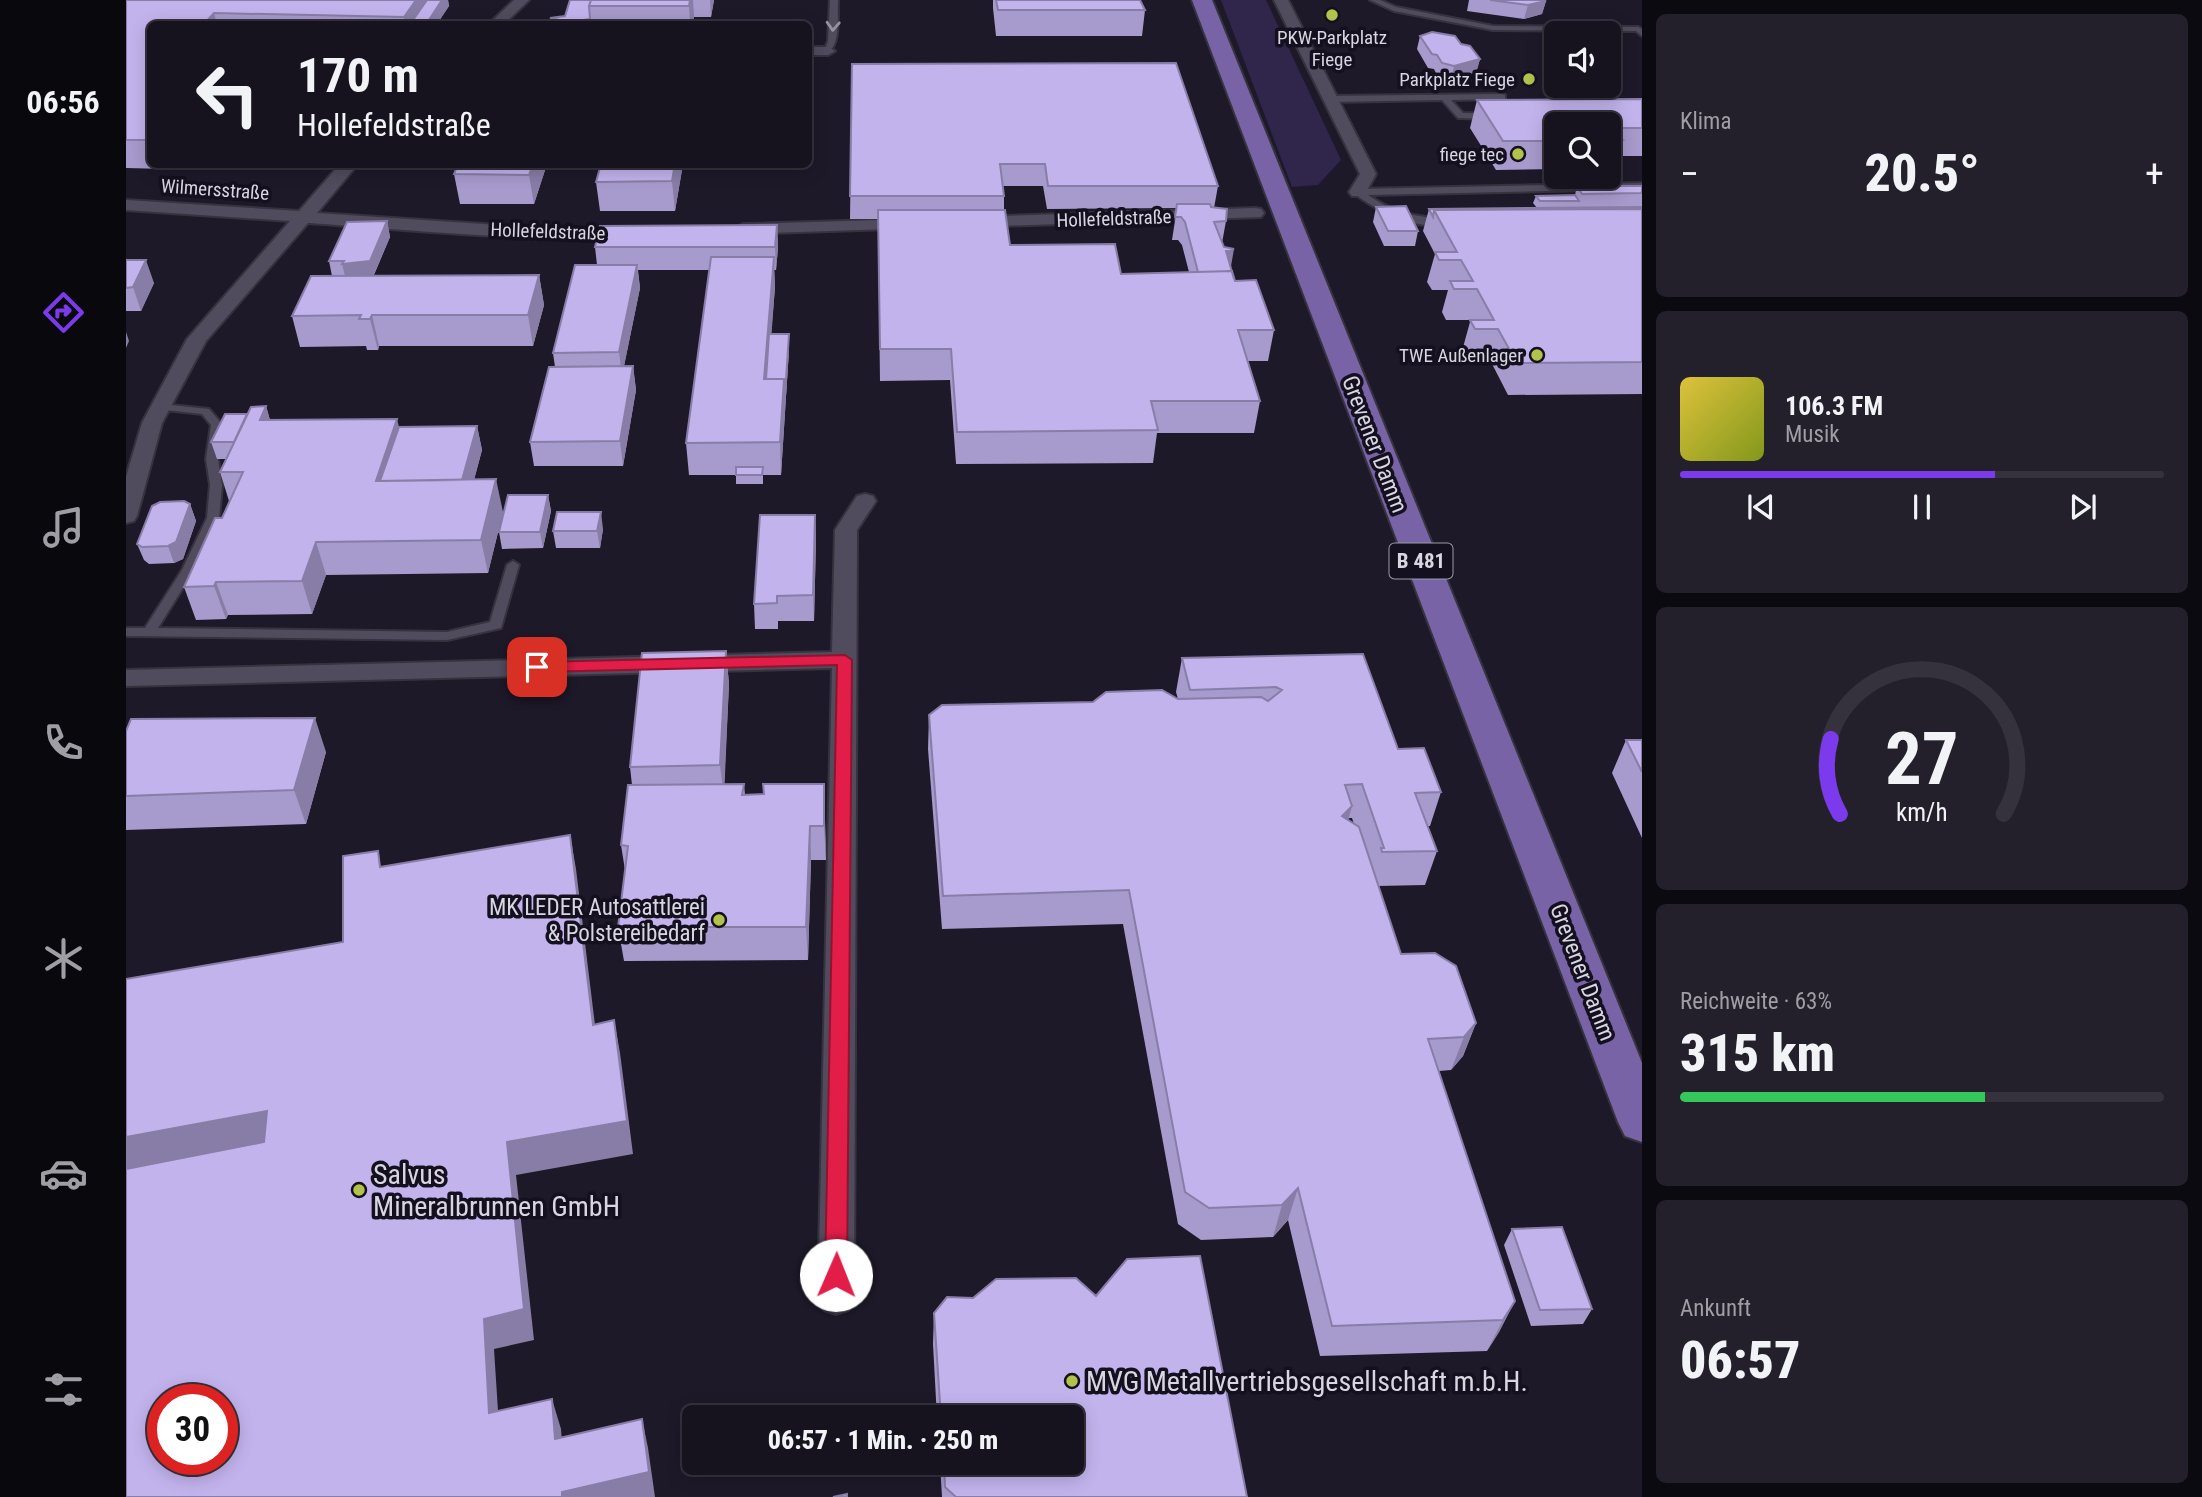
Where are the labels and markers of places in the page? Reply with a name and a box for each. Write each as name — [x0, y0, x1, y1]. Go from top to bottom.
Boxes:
marker: PKW-Parkplatz Fiege — [1324, 7, 1340, 23]
place label: PKW-Parkplatz Fiege — [1277, 26, 1387, 71]
place label: Parkplatz Fiege — [1399, 68, 1515, 91]
marker: Parkplatz Fiege — [1521, 71, 1537, 87]
place label: fiege tec — [1440, 143, 1504, 166]
marker: fiege tec — [1510, 146, 1526, 162]
place label: TWE Außenlager — [1399, 344, 1523, 367]
marker: TWE Außenlager — [1529, 347, 1545, 363]
pin — [507, 637, 567, 697]
place label: MK LEDER Autosattlerei & Polstereibedarf — [489, 894, 706, 947]
marker: MK LEDER Autosattlerei & Polstereibedarf — [711, 912, 727, 928]
place label: Salvus Mineralbrunnen GmbH — [373, 1158, 620, 1223]
marker: Salvus Mineralbrunnen GmbH — [351, 1182, 367, 1198]
place label: MVG Metallvertriebsgesellschaft m.b.H. — [1086, 1365, 1528, 1398]
marker: MVG Metallvertriebsgesellschaft m.b.H. — [1064, 1373, 1080, 1389]

